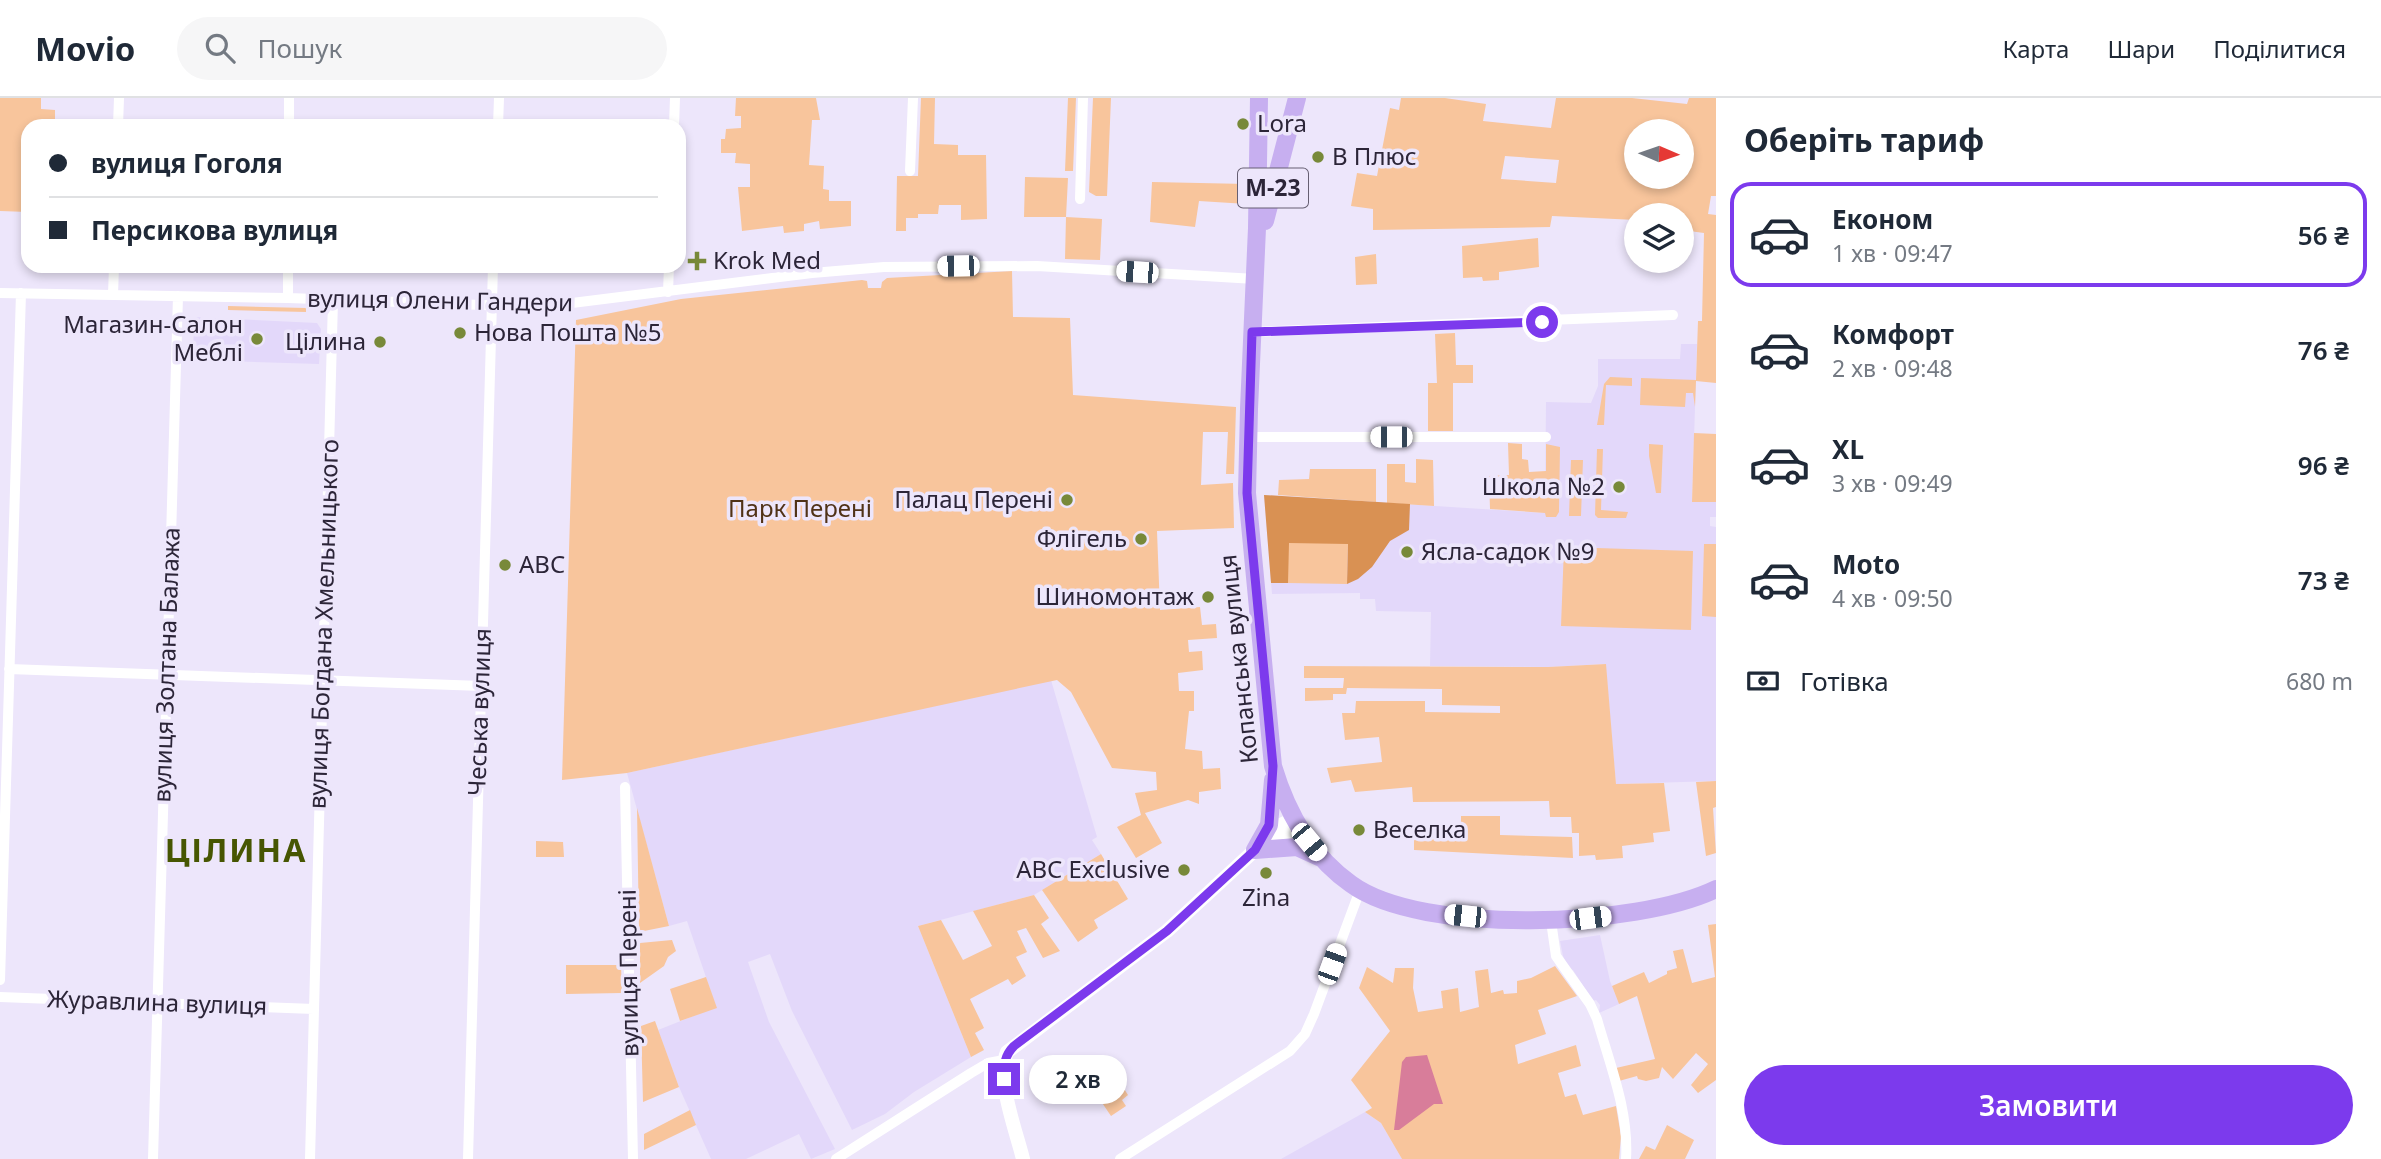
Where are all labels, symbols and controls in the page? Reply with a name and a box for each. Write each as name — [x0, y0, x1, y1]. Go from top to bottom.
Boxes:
search box — [177, 17, 667, 80]
text: Movio — [35, 26, 135, 71]
icon: search — [201, 29, 239, 67]
text: Пошук — [257, 30, 342, 66]
text: Карта — [2002, 32, 2069, 65]
text: Шари — [2107, 32, 2175, 65]
text: Поділитися — [2213, 32, 2346, 65]
place label: Lora — [1257, 106, 1307, 139]
marker: Lora — [1235, 116, 1251, 132]
text: Оберіть тариф — [1744, 118, 1984, 161]
north arrow — [1624, 119, 1694, 189]
map controls — [1624, 119, 1694, 273]
place label: В Плюс — [1332, 139, 1417, 172]
text: вулиця Гоголя — [91, 145, 283, 181]
marker: В Плюс — [1310, 149, 1326, 165]
road number: М-23 — [1238, 169, 1308, 208]
text: Економ — [1832, 201, 1933, 237]
button: layers — [1624, 203, 1694, 273]
icon: car — [1748, 203, 1811, 266]
text: Персикова вулиця — [91, 212, 338, 248]
text: 56 ₴ — [2298, 217, 2349, 253]
text: 1 хв · 09:47 — [1832, 237, 1953, 269]
place label: Krok Med — [713, 243, 821, 276]
marker: Krok Med — [687, 251, 707, 271]
car — [937, 255, 980, 277]
car — [1116, 260, 1159, 284]
street label: вулиця Олени Гандери — [307, 281, 573, 318]
route start — [1526, 306, 1558, 338]
place label: Магазин-Салон Меблі — [63, 307, 243, 368]
place label: Нова Пошта №5 — [474, 315, 661, 348]
text: Комфорт — [1832, 316, 1954, 352]
icon: car — [1748, 318, 1811, 381]
place label: Цілина — [285, 324, 366, 357]
marker: Нова Пошта №5 — [452, 325, 468, 341]
marker: Магазин-Салон Меблі — [249, 331, 265, 347]
text: 76 ₴ — [2298, 332, 2349, 368]
marker: Цілина — [372, 334, 388, 350]
text: 2 хв · 09:48 — [1832, 352, 1953, 384]
car — [1371, 427, 1413, 448]
text: XL — [1832, 431, 1864, 467]
icon: car — [1748, 433, 1811, 496]
street label: вулиця Богдана Хмельницького — [300, 438, 345, 810]
text: 96 ₴ — [2298, 447, 2349, 483]
text: 3 хв · 09:49 — [1832, 467, 1953, 499]
place label: Школа №2 — [1482, 469, 1605, 502]
marker: Школа №2 — [1611, 479, 1627, 495]
place label: Палац Перені — [894, 482, 1053, 515]
park label: Парк Перені — [728, 491, 872, 524]
marker: Палац Перені — [1059, 492, 1075, 508]
place label: Флігель — [1037, 521, 1127, 554]
street label: вулиця Золтана Балажа — [144, 527, 187, 803]
marker: Флігель — [1133, 531, 1149, 547]
place label: Ясла-садок №9 — [1421, 534, 1595, 567]
marker: Ясла-садок №9 — [1399, 544, 1415, 560]
text: Moto — [1832, 546, 1900, 582]
place label: ABC — [519, 547, 565, 580]
icon: car — [1748, 548, 1811, 611]
street label: Копанська вулиця — [1210, 553, 1265, 765]
marker: ABC — [497, 557, 513, 573]
text: 73 ₴ — [2298, 562, 2349, 598]
place label: Шиномонтаж — [1036, 579, 1195, 612]
text: 4 хв · 09:50 — [1832, 582, 1953, 614]
marker: Шиномонтаж — [1200, 589, 1216, 605]
street label: Чеська вулиця — [459, 627, 498, 796]
icon: cash — [1744, 662, 1782, 700]
text: Готівка — [1800, 663, 1889, 699]
text: 680 m — [2286, 665, 2353, 697]
place label: Веселка — [1373, 812, 1466, 845]
car — [1288, 819, 1331, 865]
marker: Веселка — [1351, 822, 1367, 838]
district label: ЦІЛИНА — [165, 828, 307, 871]
place label: ABC Exclusive — [1016, 852, 1170, 885]
marker: ABC Exclusive — [1176, 862, 1192, 878]
marker: Zina — [1258, 865, 1274, 881]
place label: Zina — [1242, 880, 1290, 913]
street label: вулиця Перені — [610, 889, 645, 1057]
car — [1444, 903, 1487, 929]
car — [1568, 905, 1613, 931]
car — [1315, 941, 1350, 987]
street label: Журавлина вулиця — [46, 981, 268, 1022]
callout: 2 хв — [1028, 1054, 1126, 1104]
route end — [988, 1063, 1020, 1095]
text: 2 хв — [1055, 1063, 1101, 1095]
button: Замовити — [1744, 1065, 2353, 1145]

